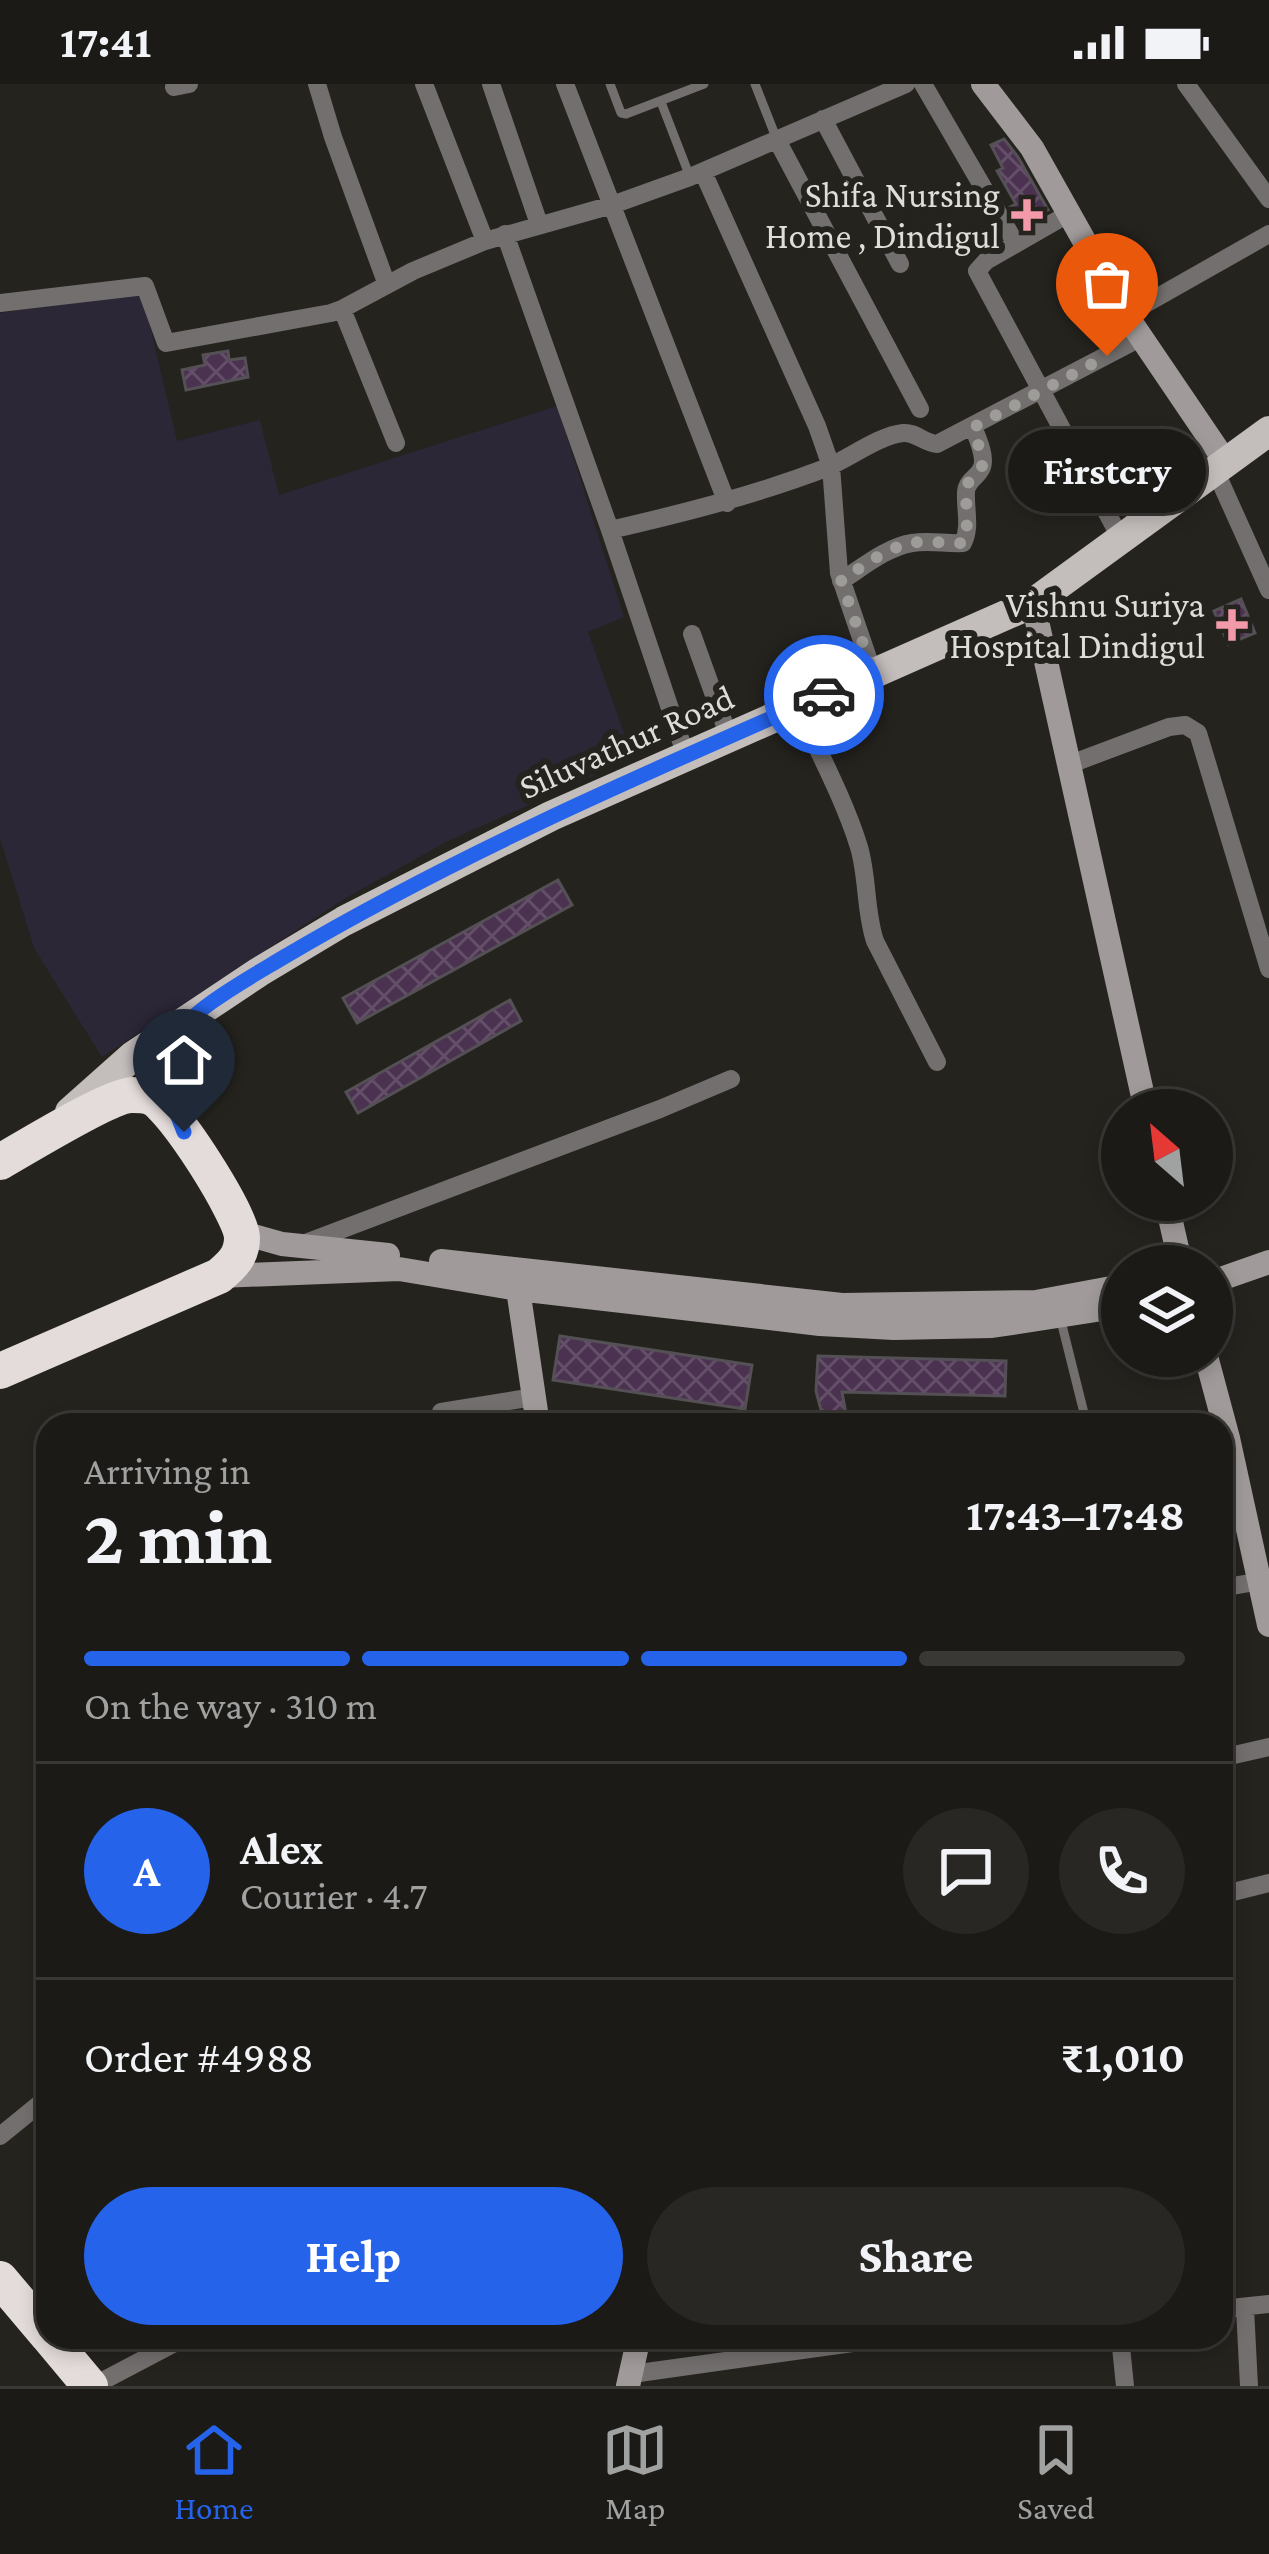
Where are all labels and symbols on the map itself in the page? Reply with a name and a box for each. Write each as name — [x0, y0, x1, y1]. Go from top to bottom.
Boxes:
place label: Shifa Nursing Home , Dindigul — [765, 175, 1000, 256]
marker: Shifa Nursing Home , Dindigul — [1011, 199, 1043, 231]
pin — [1056, 233, 1158, 356]
callout: Firstcry — [1008, 428, 1206, 512]
place label: Vishnu Suriya Hospital Dindigul — [949, 585, 1205, 666]
marker: Vishnu Suriya Hospital Dindigul — [1216, 609, 1248, 641]
courier — [764, 635, 884, 755]
street label: Siluvathur Road — [513, 677, 740, 807]
pin — [133, 1009, 235, 1132]
north arrow — [1101, 1089, 1233, 1221]

